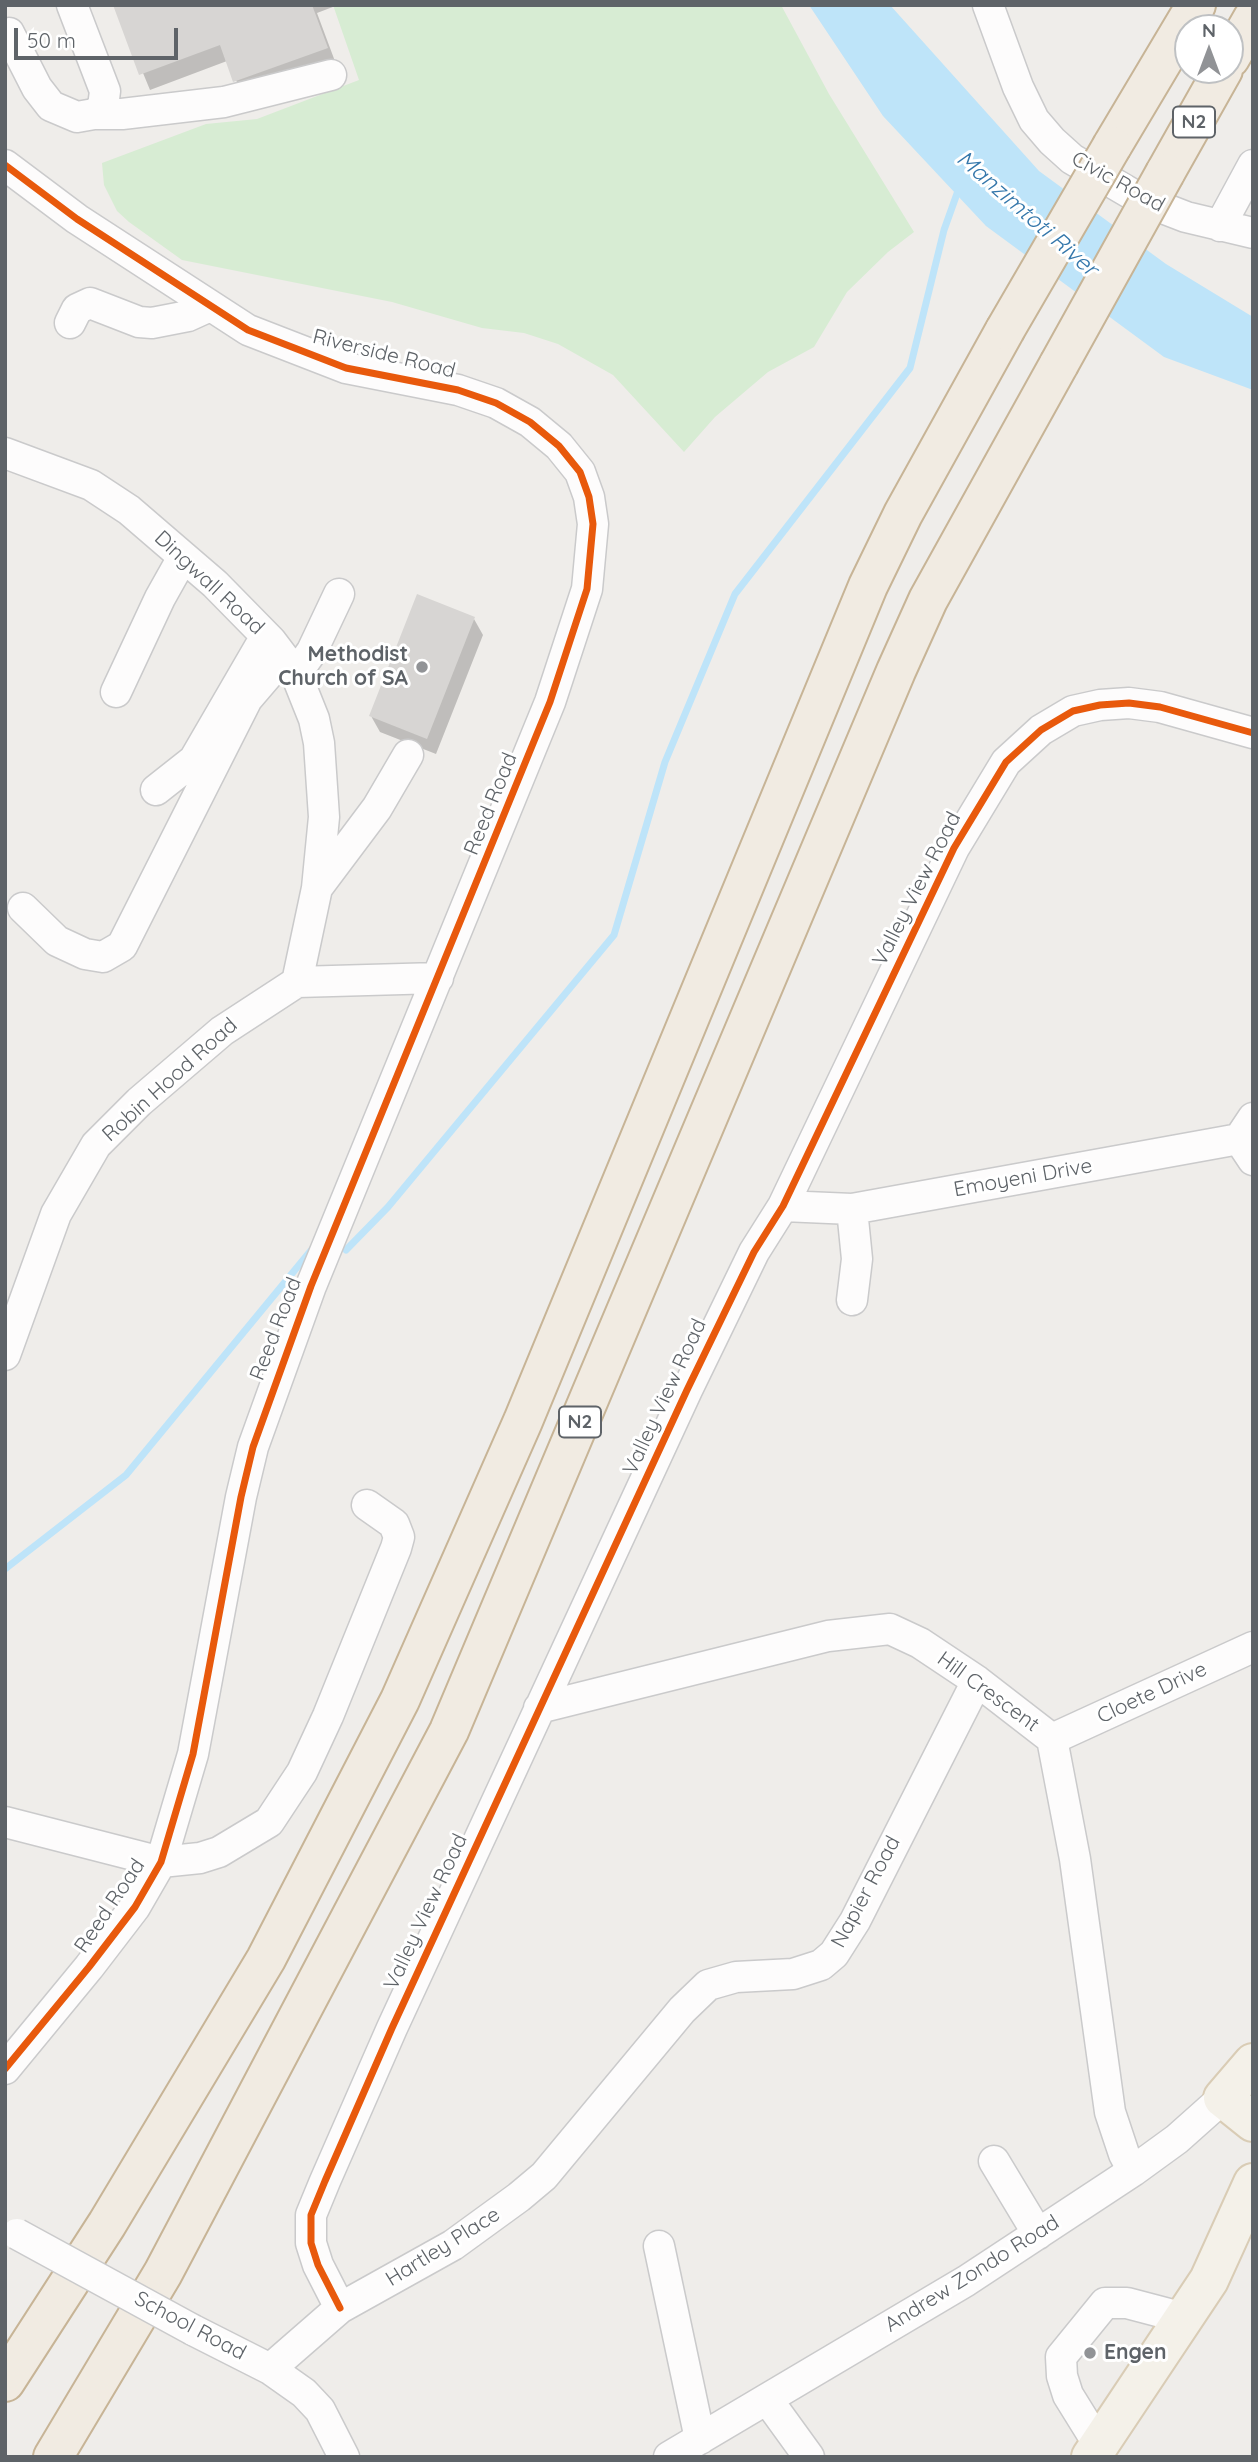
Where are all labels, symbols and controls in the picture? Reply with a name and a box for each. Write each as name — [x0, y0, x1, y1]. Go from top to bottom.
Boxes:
scale bar — [18, 14, 182, 58]
north arrow — [1174, 14, 1244, 84]
text: N — [1202, 18, 1216, 42]
text: 50 m — [27, 27, 76, 53]
road number: N2 — [1173, 106, 1215, 138]
water label: Manzimtoti River — [951, 145, 1103, 283]
street label: Civic Road — [1067, 146, 1169, 218]
street label: Riverside Road — [310, 324, 458, 384]
street label: Dingwall Road — [149, 526, 269, 640]
place label: Methodist Church of SA — [278, 642, 408, 692]
marker: Methodist Church of SA — [414, 659, 430, 675]
street label: Reed Road — [459, 749, 523, 859]
street label: Valley View Road — [867, 808, 967, 970]
street label: Robin Hood Road — [97, 1013, 243, 1147]
street label: Emoyeni Drive — [952, 1153, 1094, 1203]
street label: Reed Road — [245, 1274, 307, 1384]
street label: Valley View Road — [618, 1315, 712, 1479]
road number: N2 — [559, 1406, 601, 1438]
street label: Hill Crescent — [932, 1647, 1044, 1737]
street label: Cloete Drive — [1093, 1657, 1211, 1729]
street label: Valley View Road — [379, 1830, 473, 1994]
street label: Napier Road — [826, 1832, 906, 1952]
street label: Reed Road — [69, 1854, 151, 1958]
street label: Hartley Place — [381, 2202, 505, 2292]
street label: Andrew Zondo Road — [880, 2210, 1064, 2338]
street label: School Road — [130, 2286, 250, 2366]
place label: Engen — [1104, 2340, 1166, 2366]
marker: Engen — [1082, 2345, 1098, 2361]

